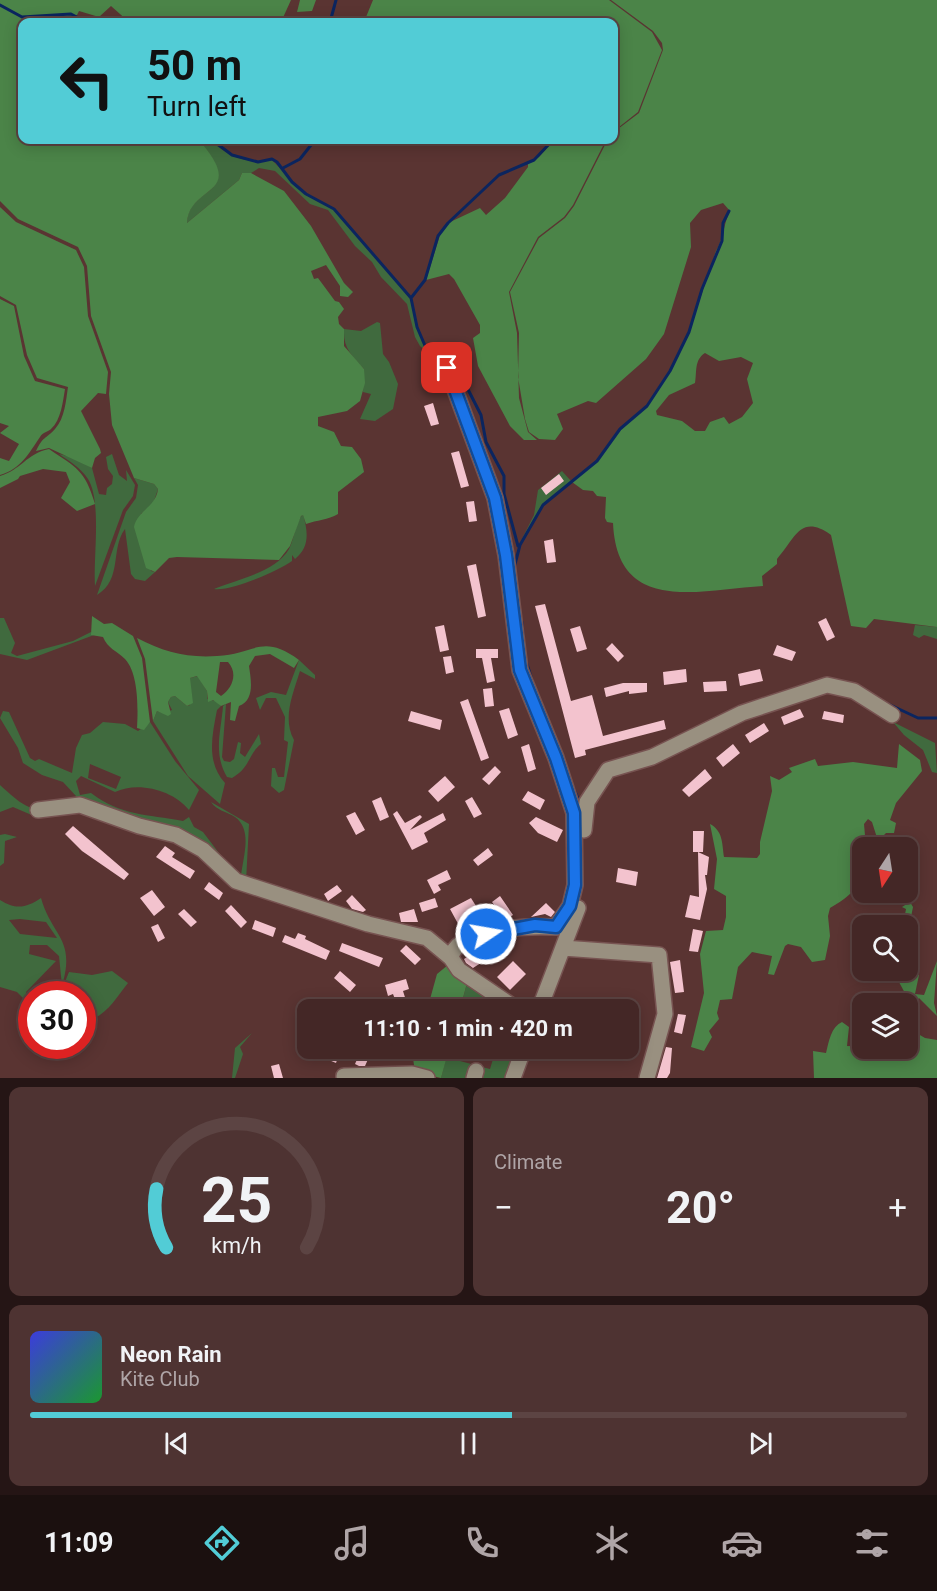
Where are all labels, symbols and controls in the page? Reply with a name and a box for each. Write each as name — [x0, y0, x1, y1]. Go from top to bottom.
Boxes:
text: 50 m — [147, 41, 242, 90]
icon: left — [48, 42, 126, 120]
text: Turn left — [147, 91, 247, 123]
pin — [421, 342, 472, 393]
icon: arrive — [430, 351, 463, 384]
north arrow — [852, 837, 918, 903]
map controls — [852, 837, 918, 1059]
position arrow — [454, 902, 518, 966]
button: search — [852, 915, 918, 981]
speed limit sign: 30 — [18, 981, 96, 1059]
button: layers — [852, 993, 918, 1059]
text: 11:10 · 1 min · 420 m — [363, 1016, 573, 1041]
text: Climate — [494, 1150, 562, 1174]
text: 25 — [201, 1164, 272, 1237]
text: 20° — [666, 1181, 735, 1234]
text: − — [494, 1188, 513, 1227]
text: + — [888, 1188, 907, 1227]
text: km/h — [211, 1234, 262, 1259]
text: Neon Rain — [120, 1342, 222, 1367]
text: Kite Club — [120, 1367, 200, 1391]
icon: previous — [160, 1427, 193, 1460]
icon: pause — [452, 1427, 485, 1460]
icon: next — [744, 1427, 777, 1460]
icon: directions — [201, 1522, 243, 1564]
icon: music — [331, 1522, 373, 1564]
icon: phone — [461, 1522, 503, 1564]
icon: climate — [591, 1522, 633, 1564]
icon: car — [721, 1522, 763, 1564]
icon: filters — [851, 1522, 893, 1564]
text: 11:09 — [44, 1527, 114, 1559]

